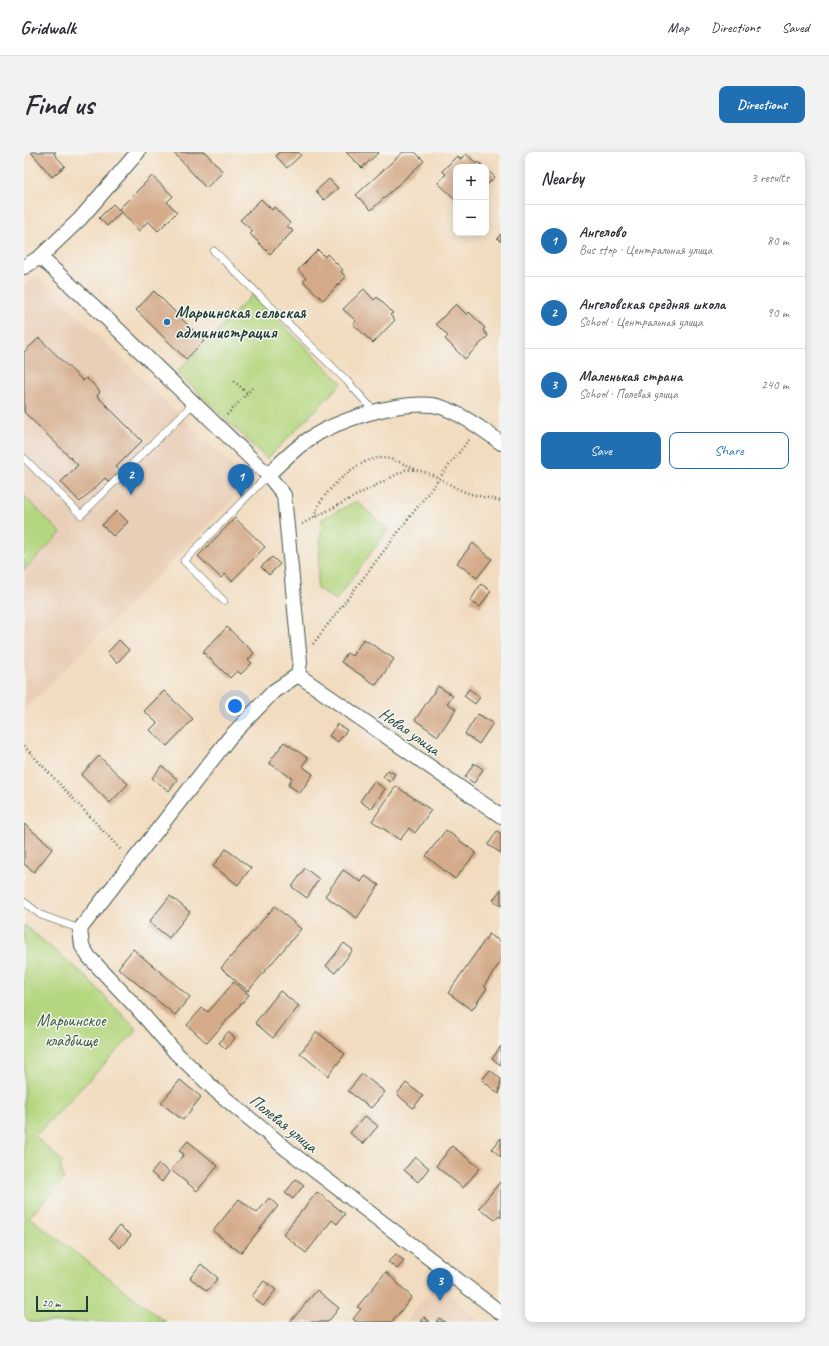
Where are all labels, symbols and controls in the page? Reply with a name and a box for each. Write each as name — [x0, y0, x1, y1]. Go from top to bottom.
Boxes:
text: Gridwalk — [20, 16, 76, 40]
text: Map — [668, 19, 689, 36]
text: Directions — [711, 19, 760, 36]
text: Saved — [782, 19, 809, 36]
button: Directions — [719, 86, 805, 123]
text: Find us — [24, 87, 94, 122]
map controls — [453, 164, 489, 236]
button: + — [453, 164, 489, 200]
text: Nearby — [541, 168, 584, 189]
text: 3 results — [751, 170, 789, 186]
button: − — [453, 200, 489, 236]
text: Ангелово — [579, 223, 626, 242]
text: 1 — [551, 233, 557, 249]
text: 80 m — [767, 233, 789, 249]
text: Bus stop · Центральная улица — [579, 242, 712, 258]
text: Ангеловская средняя школа — [579, 295, 725, 314]
place label: Марьинская сельская администрация — [175, 302, 306, 343]
text: 2 — [551, 305, 557, 321]
text: 90 m — [767, 305, 789, 321]
text: School · Центральная улица — [579, 314, 703, 330]
marker: Марьинская сельская администрация — [162, 317, 172, 327]
text: Маленькая страна — [579, 367, 682, 386]
text: 3 — [551, 377, 557, 393]
text: 240 m — [761, 377, 789, 393]
text: School · Полевая улица — [579, 386, 678, 402]
button: Save — [541, 432, 661, 469]
button: Share — [669, 432, 789, 469]
pin: 2 — [118, 462, 144, 495]
pin: 1 — [228, 464, 254, 497]
your location — [225, 696, 245, 716]
street label: Новая улица — [375, 703, 446, 761]
park label: Марьинское кладбище — [36, 1010, 107, 1051]
street label: Полевая улица — [245, 1090, 323, 1158]
pin: 3 — [427, 1268, 453, 1301]
scale bar — [36, 1294, 88, 1313]
text: 20 m — [42, 1296, 61, 1310]

